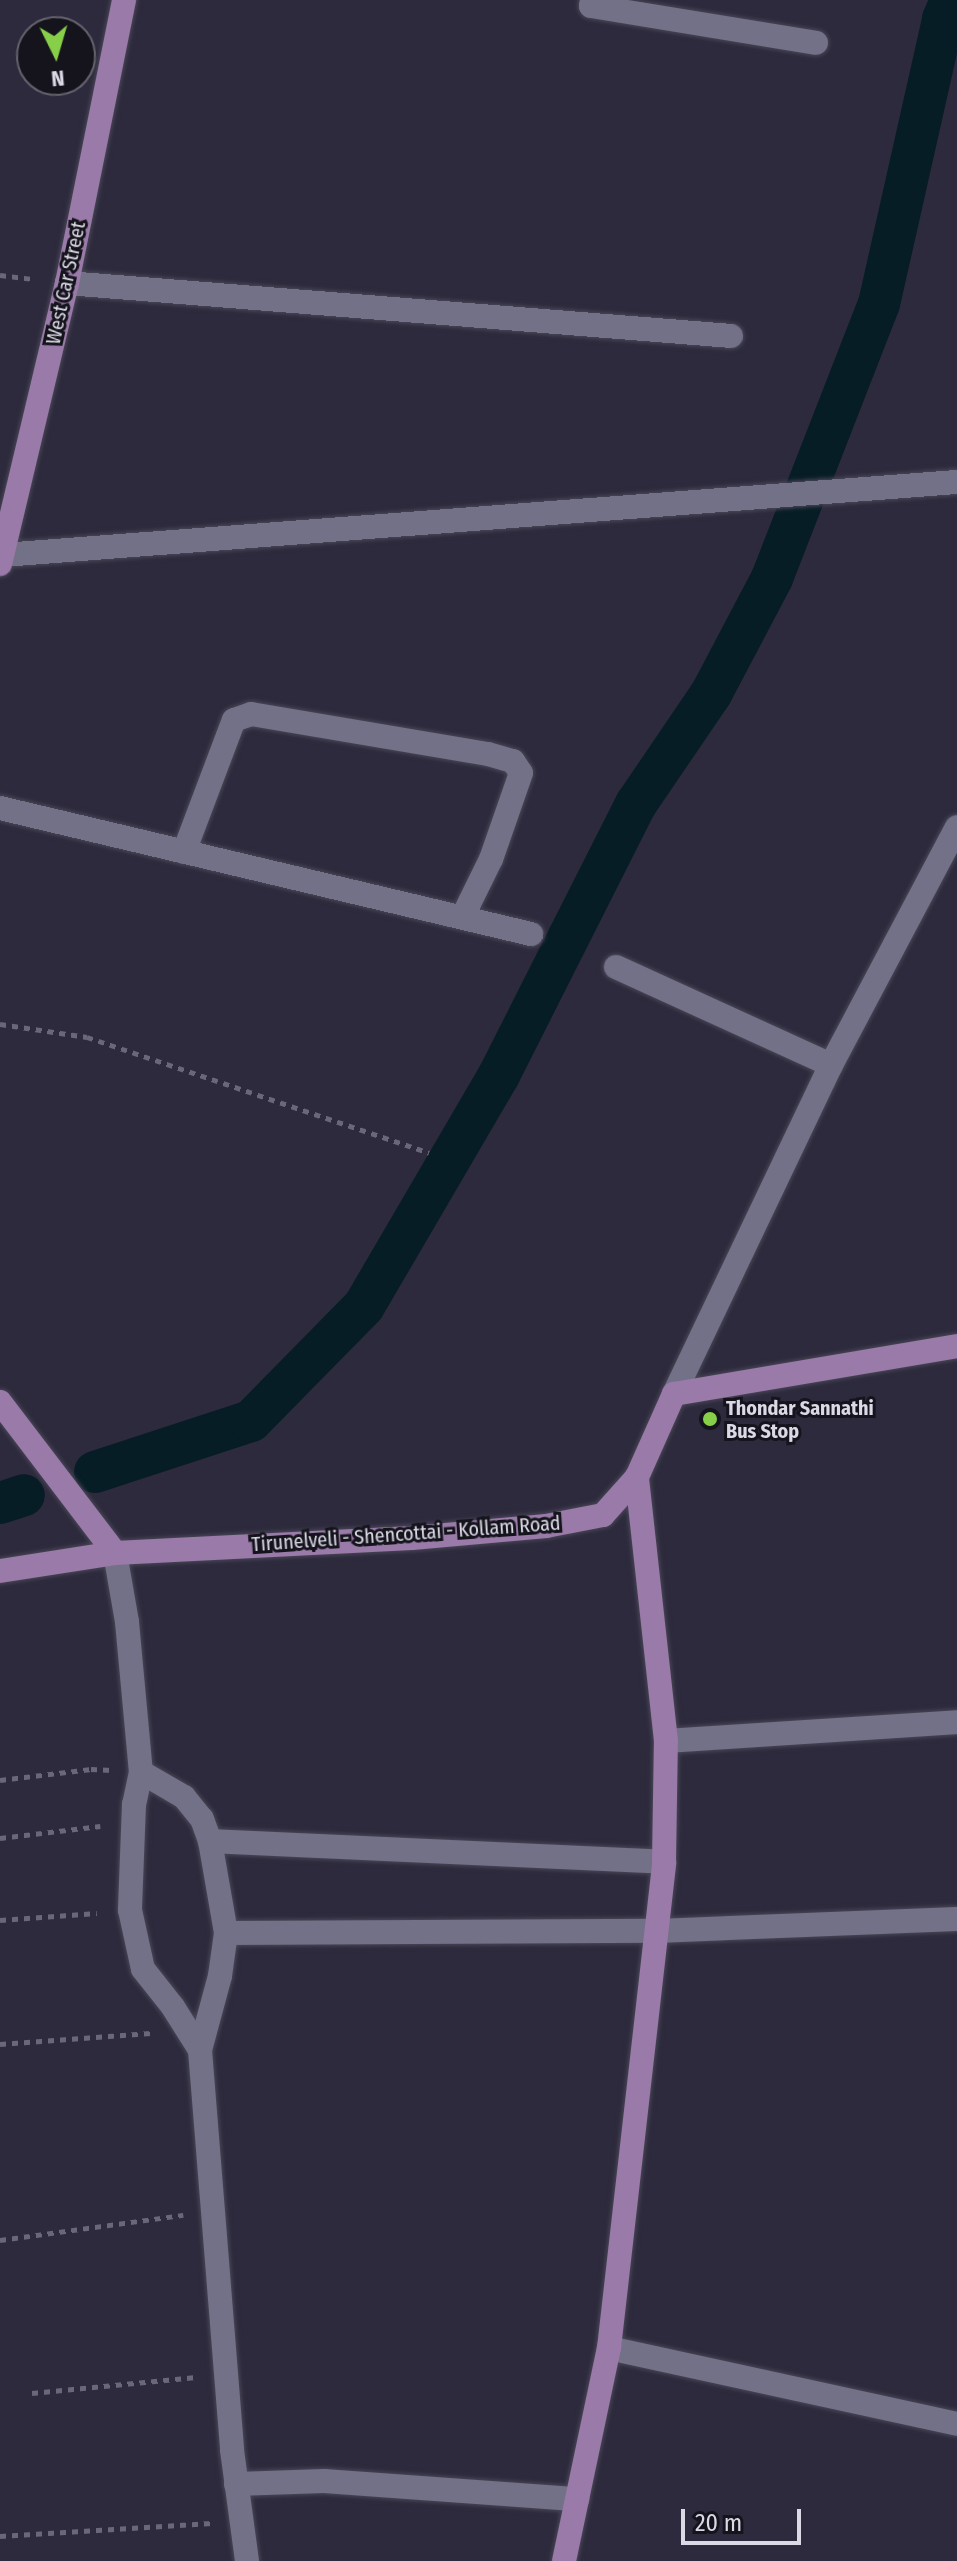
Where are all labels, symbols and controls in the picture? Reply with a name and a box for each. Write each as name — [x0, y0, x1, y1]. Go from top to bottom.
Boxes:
north arrow — [16, 16, 96, 96]
text: N — [50, 64, 66, 92]
street label: West Car Street — [41, 219, 91, 347]
place label: Thondar Sannathi Bus Stop — [726, 1396, 874, 1443]
marker: Thondar Sannathi Bus Stop — [701, 1410, 719, 1428]
street label: Tirunelveli - Shencottai - Kollam Road — [251, 1511, 561, 1557]
scale bar — [685, 2493, 805, 2543]
text: 20 m — [695, 2509, 742, 2537]

